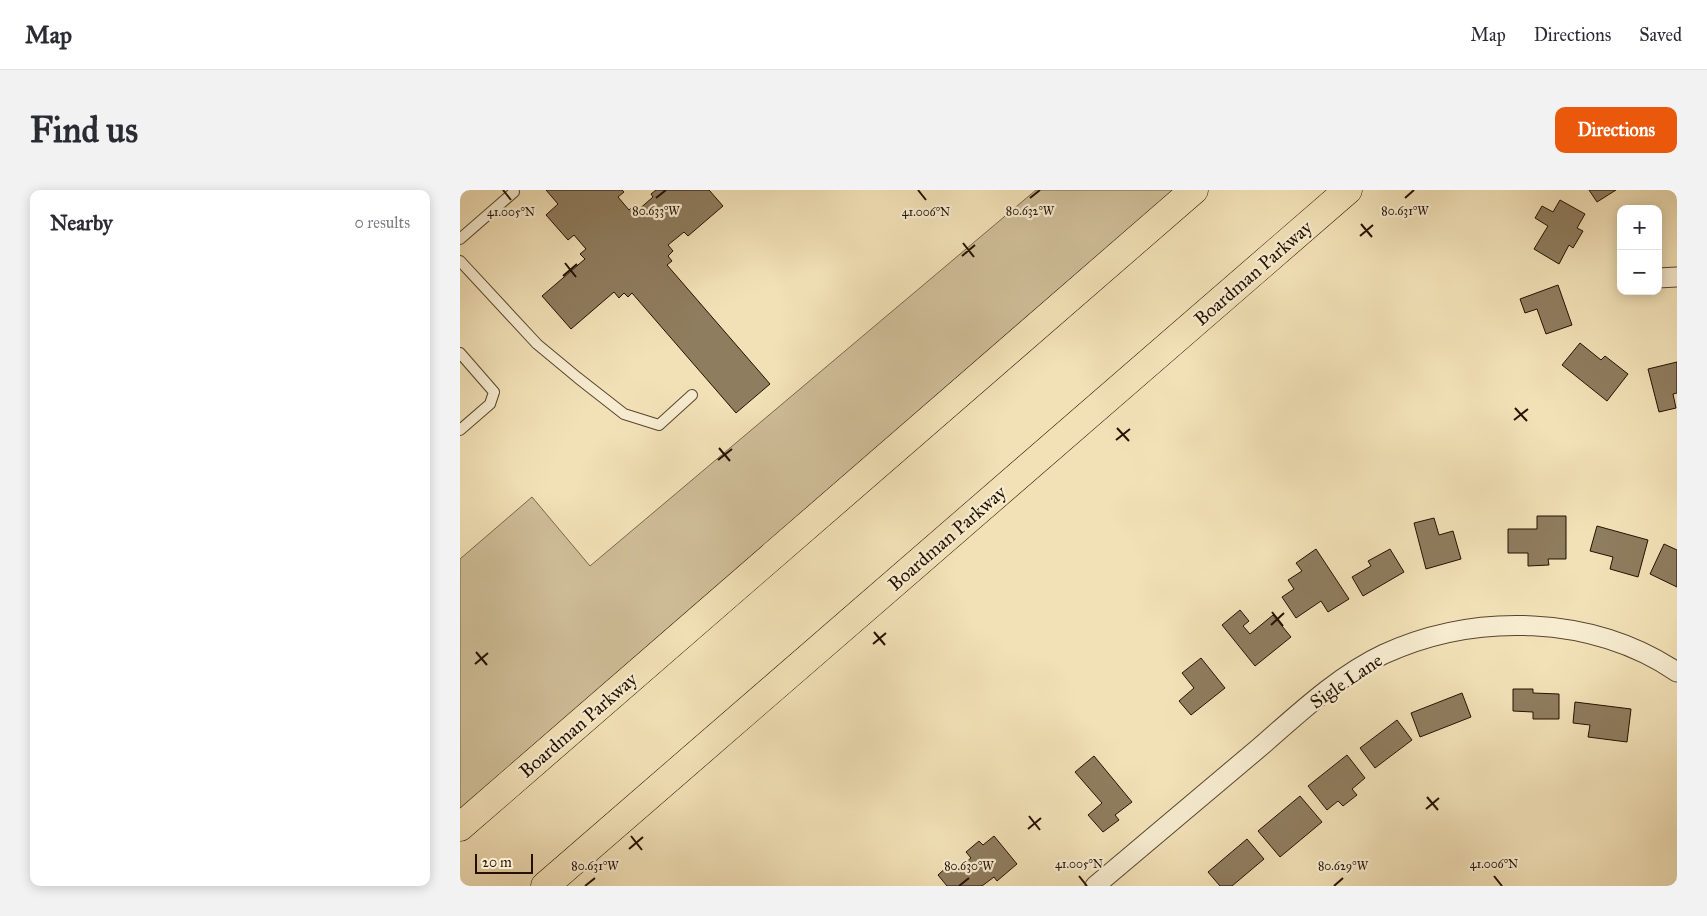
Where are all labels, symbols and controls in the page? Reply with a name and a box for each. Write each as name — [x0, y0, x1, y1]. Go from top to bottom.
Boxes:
text: Map — [25, 20, 72, 50]
text: Map — [1470, 24, 1506, 46]
text: Directions — [1534, 24, 1611, 46]
text: Saved — [1639, 24, 1682, 46]
button: Directions — [1555, 107, 1677, 153]
text: Find us — [30, 109, 138, 152]
text: 80.633°W — [632, 204, 680, 218]
text: 80.632°W — [1006, 204, 1055, 218]
text: 80.631°W — [1381, 204, 1429, 218]
text: 41.005°N — [487, 205, 535, 219]
text: 41.006°N — [902, 205, 950, 219]
map controls — [1617, 205, 1662, 295]
button: + — [1617, 205, 1662, 250]
text: Nearby — [50, 210, 113, 236]
text: 0 results — [355, 213, 410, 232]
street label: Boardman Parkway — [1189, 215, 1317, 330]
button: − — [1617, 250, 1662, 295]
street label: Boardman Parkway — [883, 480, 1011, 595]
street label: Sigle Lane — [1305, 648, 1387, 714]
street label: Boardman Parkway — [514, 667, 642, 782]
scale bar — [475, 851, 532, 874]
text: 20 m — [482, 854, 512, 871]
text: 41.005°N — [1055, 857, 1103, 871]
text: 41.006°N — [1470, 857, 1518, 871]
text: 80.631°W — [571, 859, 619, 873]
text: 80.630°W — [944, 859, 994, 873]
text: 80.629°W — [1318, 859, 1369, 873]

